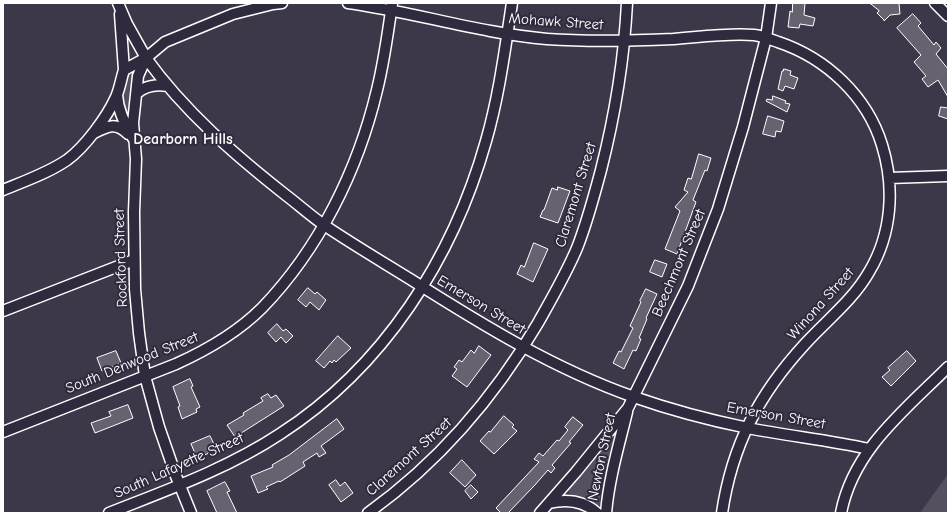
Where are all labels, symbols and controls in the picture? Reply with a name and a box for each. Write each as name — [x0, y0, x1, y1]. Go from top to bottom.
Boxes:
street label: Mohawk Street — [508, 10, 604, 34]
district label: Dearborn Hills — [133, 129, 233, 149]
street label: Claremont Street — [551, 140, 601, 250]
street label: Beechmont Street — [648, 207, 710, 319]
street label: Rockford Street — [110, 208, 132, 308]
street label: Winona Street — [784, 264, 858, 344]
street label: Emerson Street — [434, 272, 528, 338]
street label: South Denwood Street — [63, 328, 201, 398]
street label: Emerson Street — [725, 398, 827, 434]
street label: Newton Street — [584, 412, 620, 502]
street label: Claremont Street — [363, 414, 455, 500]
street label: South Lafayette Street — [111, 429, 247, 503]

